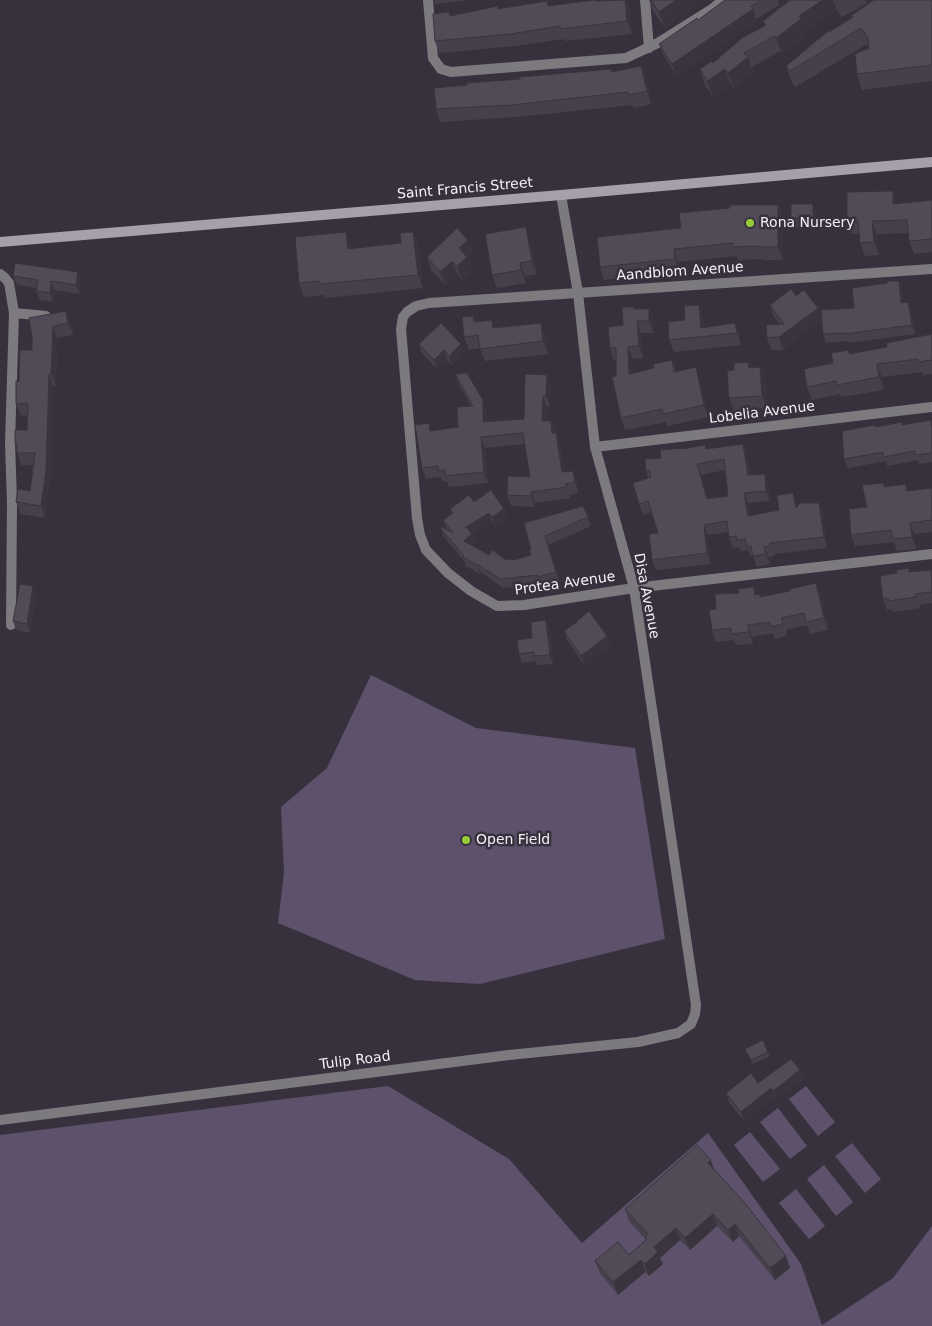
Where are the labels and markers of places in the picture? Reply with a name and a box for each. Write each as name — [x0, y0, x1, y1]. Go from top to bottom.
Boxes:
place label: Rona Nursery — [760, 215, 855, 231]
marker: Rona Nursery — [744, 217, 756, 229]
place label: Open Field — [476, 832, 550, 848]
marker: Open Field — [460, 834, 472, 846]

